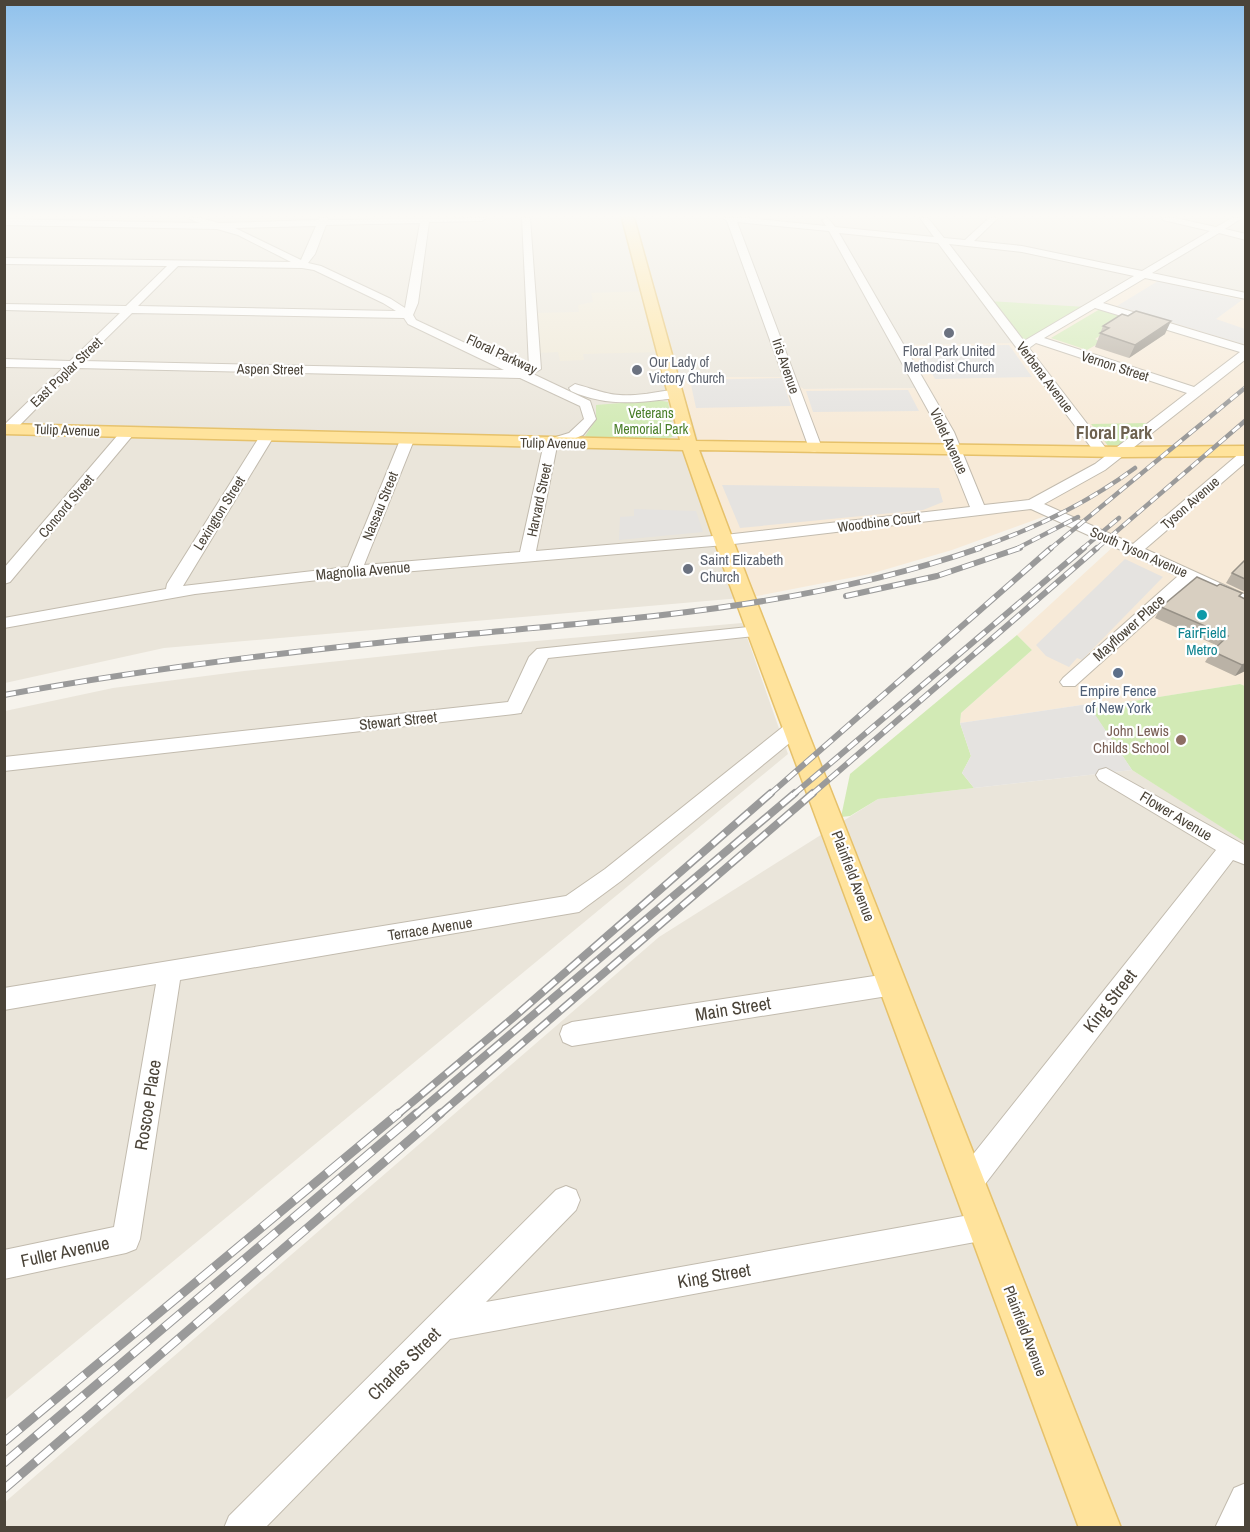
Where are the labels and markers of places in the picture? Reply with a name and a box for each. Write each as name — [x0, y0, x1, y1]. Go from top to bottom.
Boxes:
marker: Floral Park United Methodist Church — [942, 326, 956, 340]
place label: Floral Park United Methodist Church — [903, 342, 995, 376]
place label: Our Lady of Victory Church — [649, 353, 725, 387]
marker: Our Lady of Victory Church — [630, 363, 644, 377]
place label: Saint Elizabeth Church — [700, 549, 783, 587]
marker: Saint Elizabeth Church — [681, 562, 695, 576]
marker: FairField Metro — [1195, 608, 1209, 622]
place label: FairField Metro — [1178, 622, 1226, 660]
marker: Empire Fence of New York — [1111, 666, 1125, 680]
place label: Empire Fence of New York — [1080, 680, 1156, 718]
place label: John Lewis Childs School — [1093, 720, 1169, 758]
marker: John Lewis Childs School — [1174, 733, 1188, 747]

